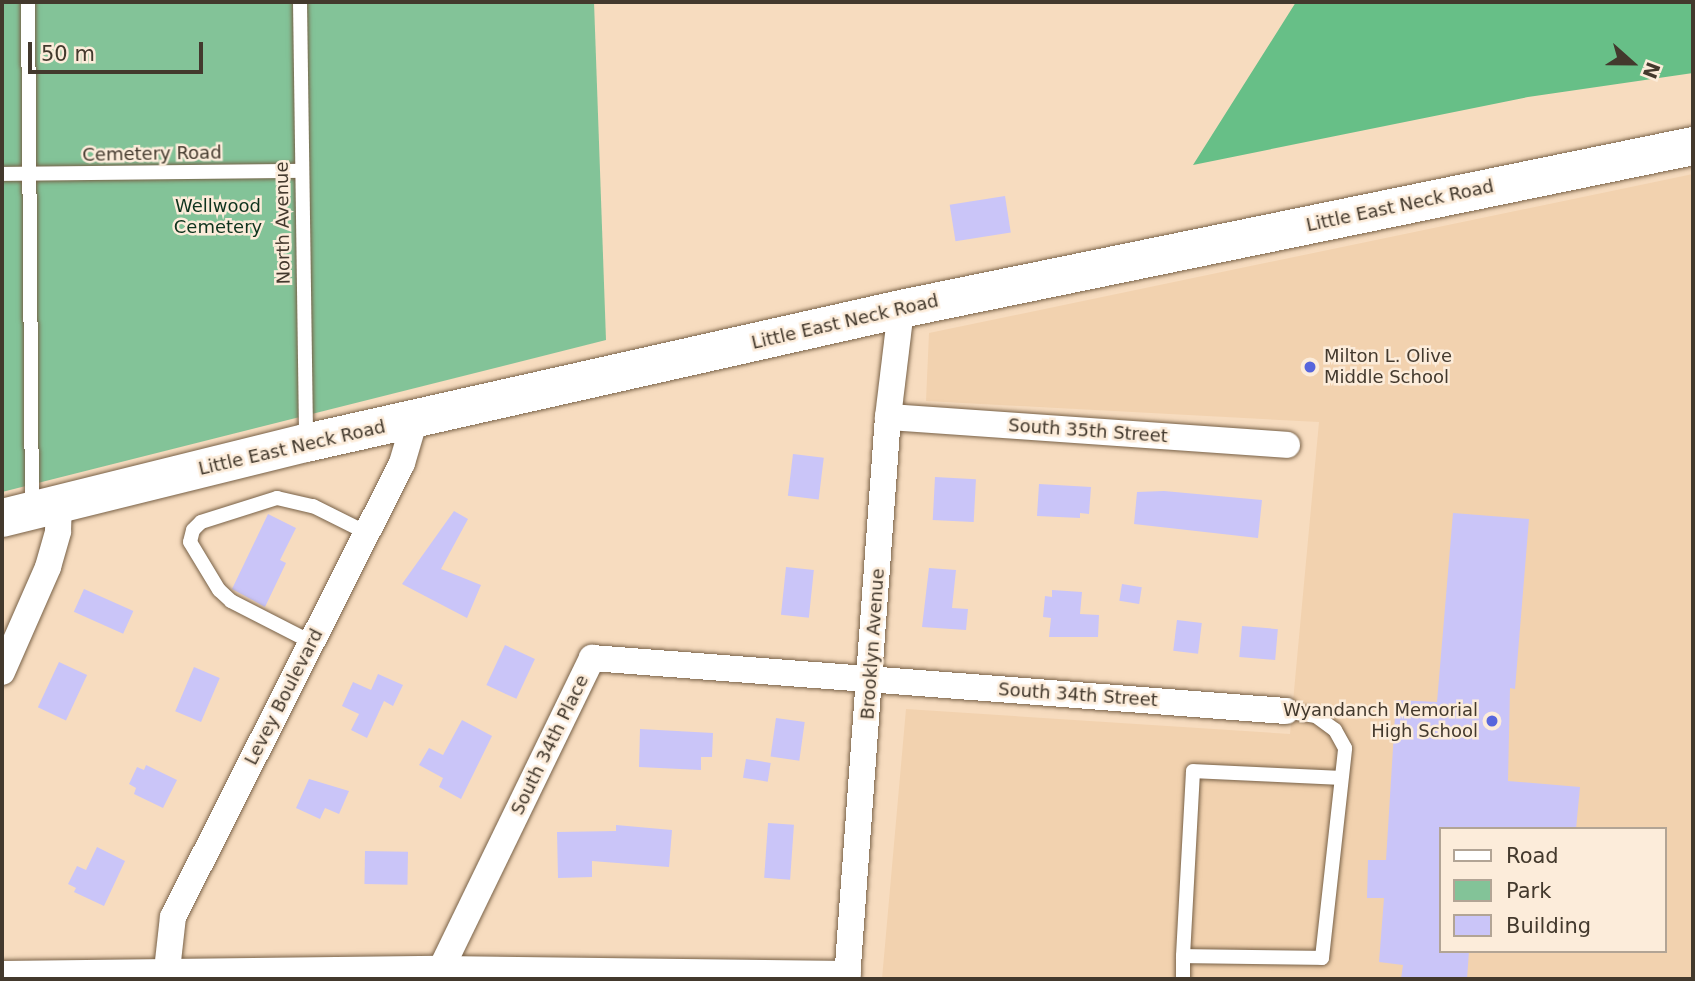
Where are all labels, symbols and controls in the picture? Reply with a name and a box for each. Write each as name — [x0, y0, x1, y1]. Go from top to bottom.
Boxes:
scale bar — [32, 28, 206, 72]
north arrow — [1597, 28, 1667, 98]
text: 50 m — [41, 42, 95, 66]
text: N — [1638, 59, 1665, 82]
street label: Cemetery Road — [82, 142, 222, 166]
street label: North Avenue — [271, 161, 295, 285]
street label: Little East Neck Road — [1304, 176, 1496, 236]
park label: Wellwood Cemetery — [174, 196, 262, 238]
street label: Little East Neck Road — [749, 290, 941, 354]
place label: Milton L. Olive Middle School — [1324, 346, 1452, 388]
marker: Milton L. Olive Middle School — [1302, 359, 1318, 375]
street label: South 35th Street — [1008, 415, 1168, 447]
street label: Little East Neck Road — [196, 416, 388, 480]
street label: Brooklyn Avenue — [857, 568, 889, 720]
street label: Levey Boulevard — [240, 625, 328, 769]
street label: South 34th Place — [507, 672, 593, 818]
street label: South 34th Street — [998, 679, 1158, 711]
place label: Wyandanch Memorial High School — [1283, 700, 1478, 742]
marker: Wyandanch Memorial High School — [1484, 713, 1500, 729]
legend — [1440, 827, 1667, 953]
text: Road — [1506, 844, 1559, 868]
text: Park — [1506, 879, 1551, 903]
text: Building — [1506, 914, 1591, 938]

